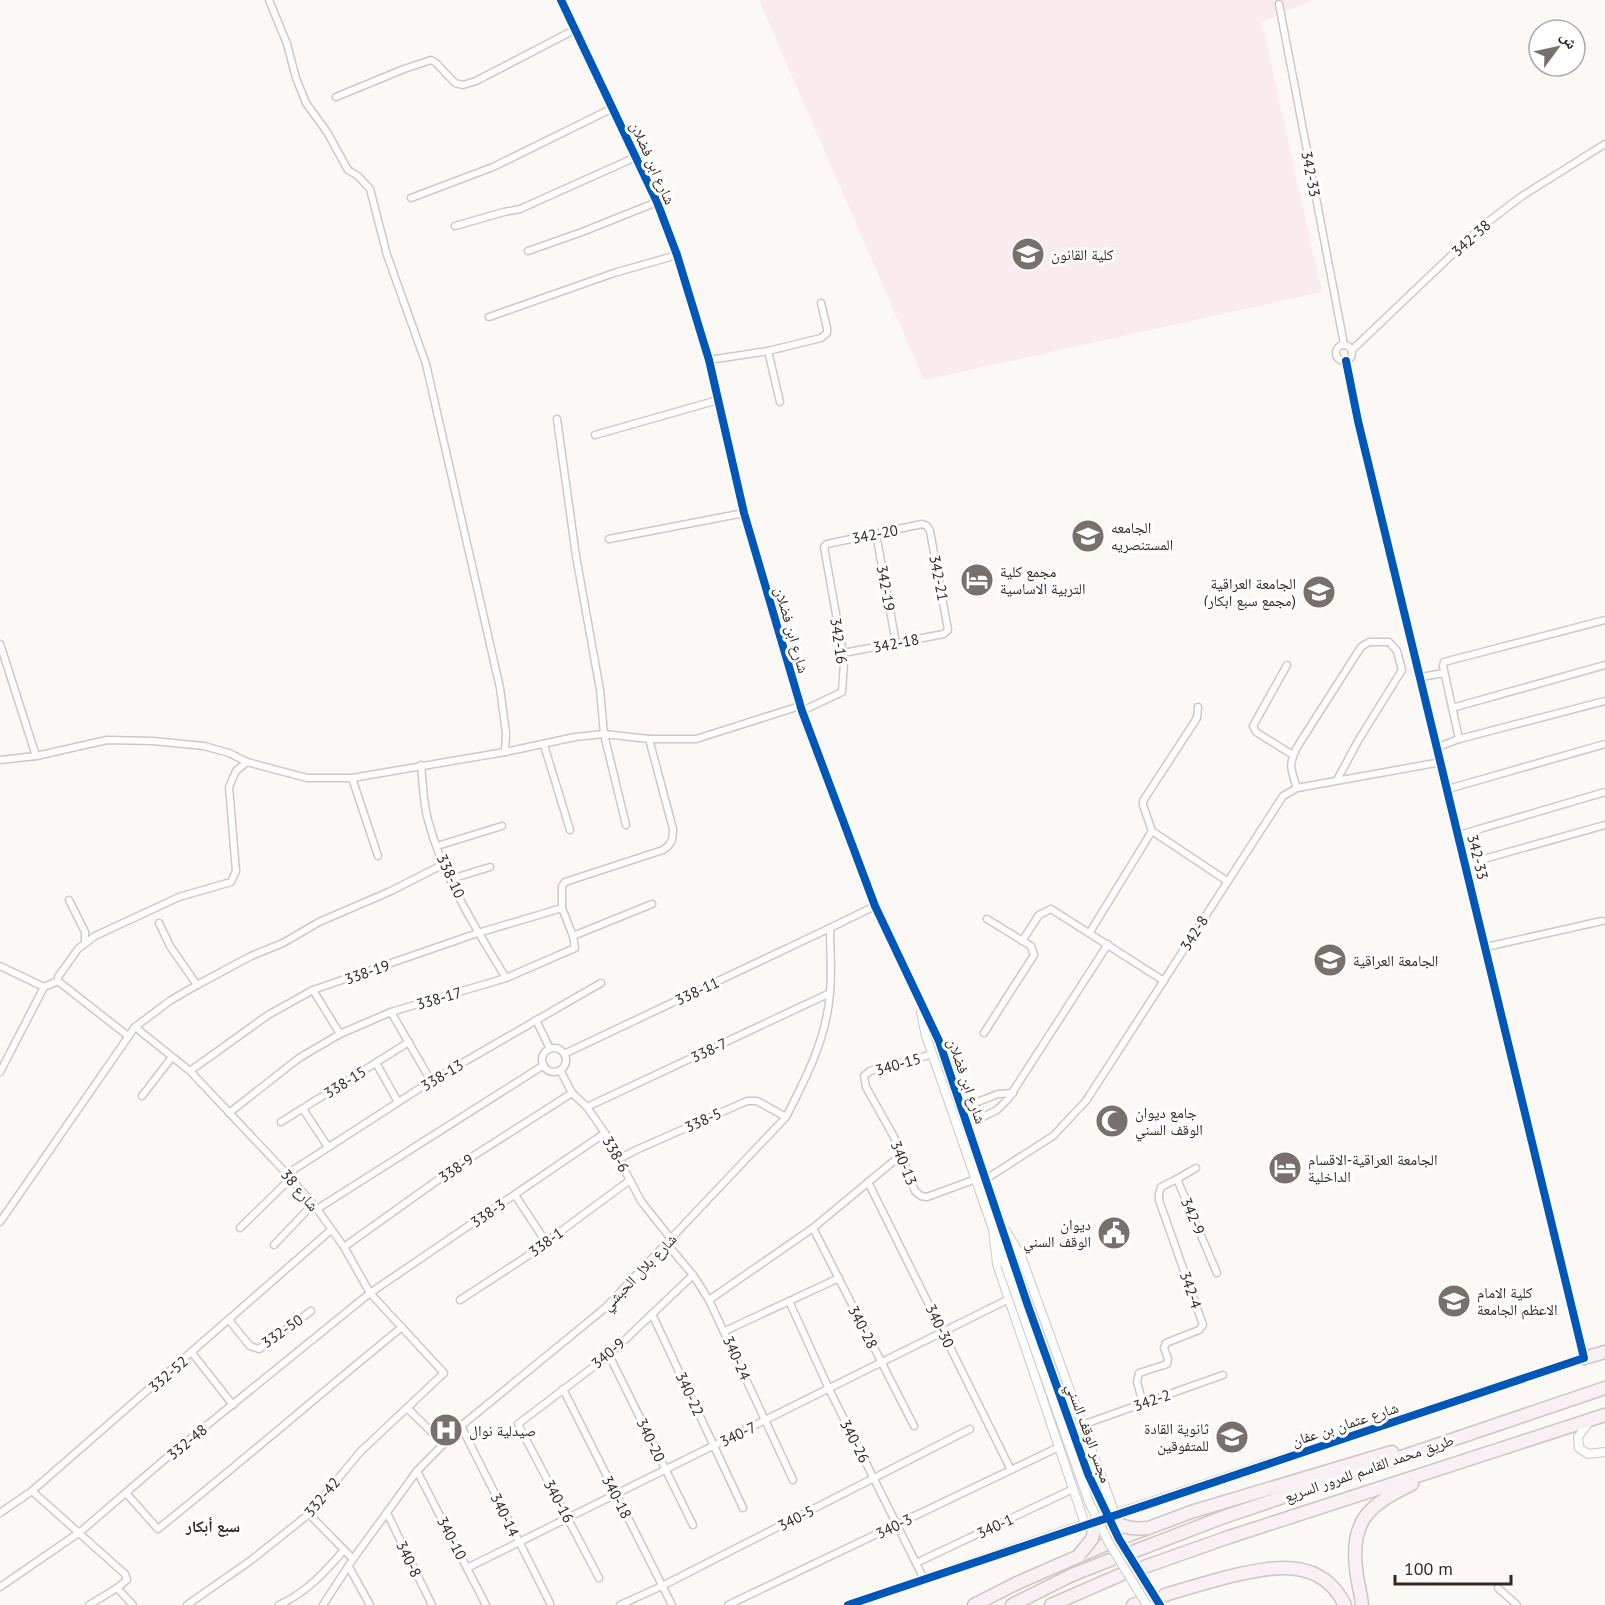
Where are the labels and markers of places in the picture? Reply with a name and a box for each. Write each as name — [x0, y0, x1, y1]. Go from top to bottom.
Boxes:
school or university icon: كلية القانون — [1010, 236, 1046, 272]
place label: كلية القانون — [1051, 245, 1113, 265]
school or university icon: الجامعه المستنصريه — [1070, 518, 1106, 554]
place label: الجامعه المستنصريه — [1111, 518, 1173, 554]
hotel icon: مجمع كلية التربية الاساسية — [959, 562, 995, 598]
place label: مجمع كلية التربية الاساسية — [1000, 562, 1086, 598]
place label: الجامعة العراقية (مجمع سبع ابكار) — [1204, 574, 1296, 611]
school or university icon: الجامعة العراقية (مجمع سبع ابكار) — [1301, 574, 1337, 610]
school or university icon: الجامعة العراقية — [1312, 942, 1348, 978]
place label: الجامعة العراقية — [1353, 951, 1438, 970]
mosque icon: جامع ديوان الوقف السني — [1094, 1103, 1130, 1139]
place label: جامع ديوان الوقف السني — [1135, 1103, 1203, 1141]
hotel icon: الجامعة العراقية-الاقسام الداخلية — [1267, 1150, 1303, 1186]
place label: الجامعة العراقية-الاقسام الداخلية — [1308, 1150, 1438, 1186]
place label: ديوان الوقف السني — [1023, 1215, 1091, 1253]
public building icon: ديوان الوقف السني — [1096, 1215, 1132, 1251]
school or university icon: كلية الامام الاعظم الجامعة — [1436, 1283, 1472, 1319]
place label: كلية الامام الاعظم الجامعة — [1477, 1283, 1558, 1320]
hospital icon: صيدلية نوال — [428, 1412, 464, 1448]
place label: ثانوية القادة للمتفوقين — [1144, 1419, 1209, 1456]
school or university icon: ثانوية القادة للمتفوقين — [1214, 1419, 1250, 1455]
place label: صيدلية نوال — [469, 1421, 536, 1441]

